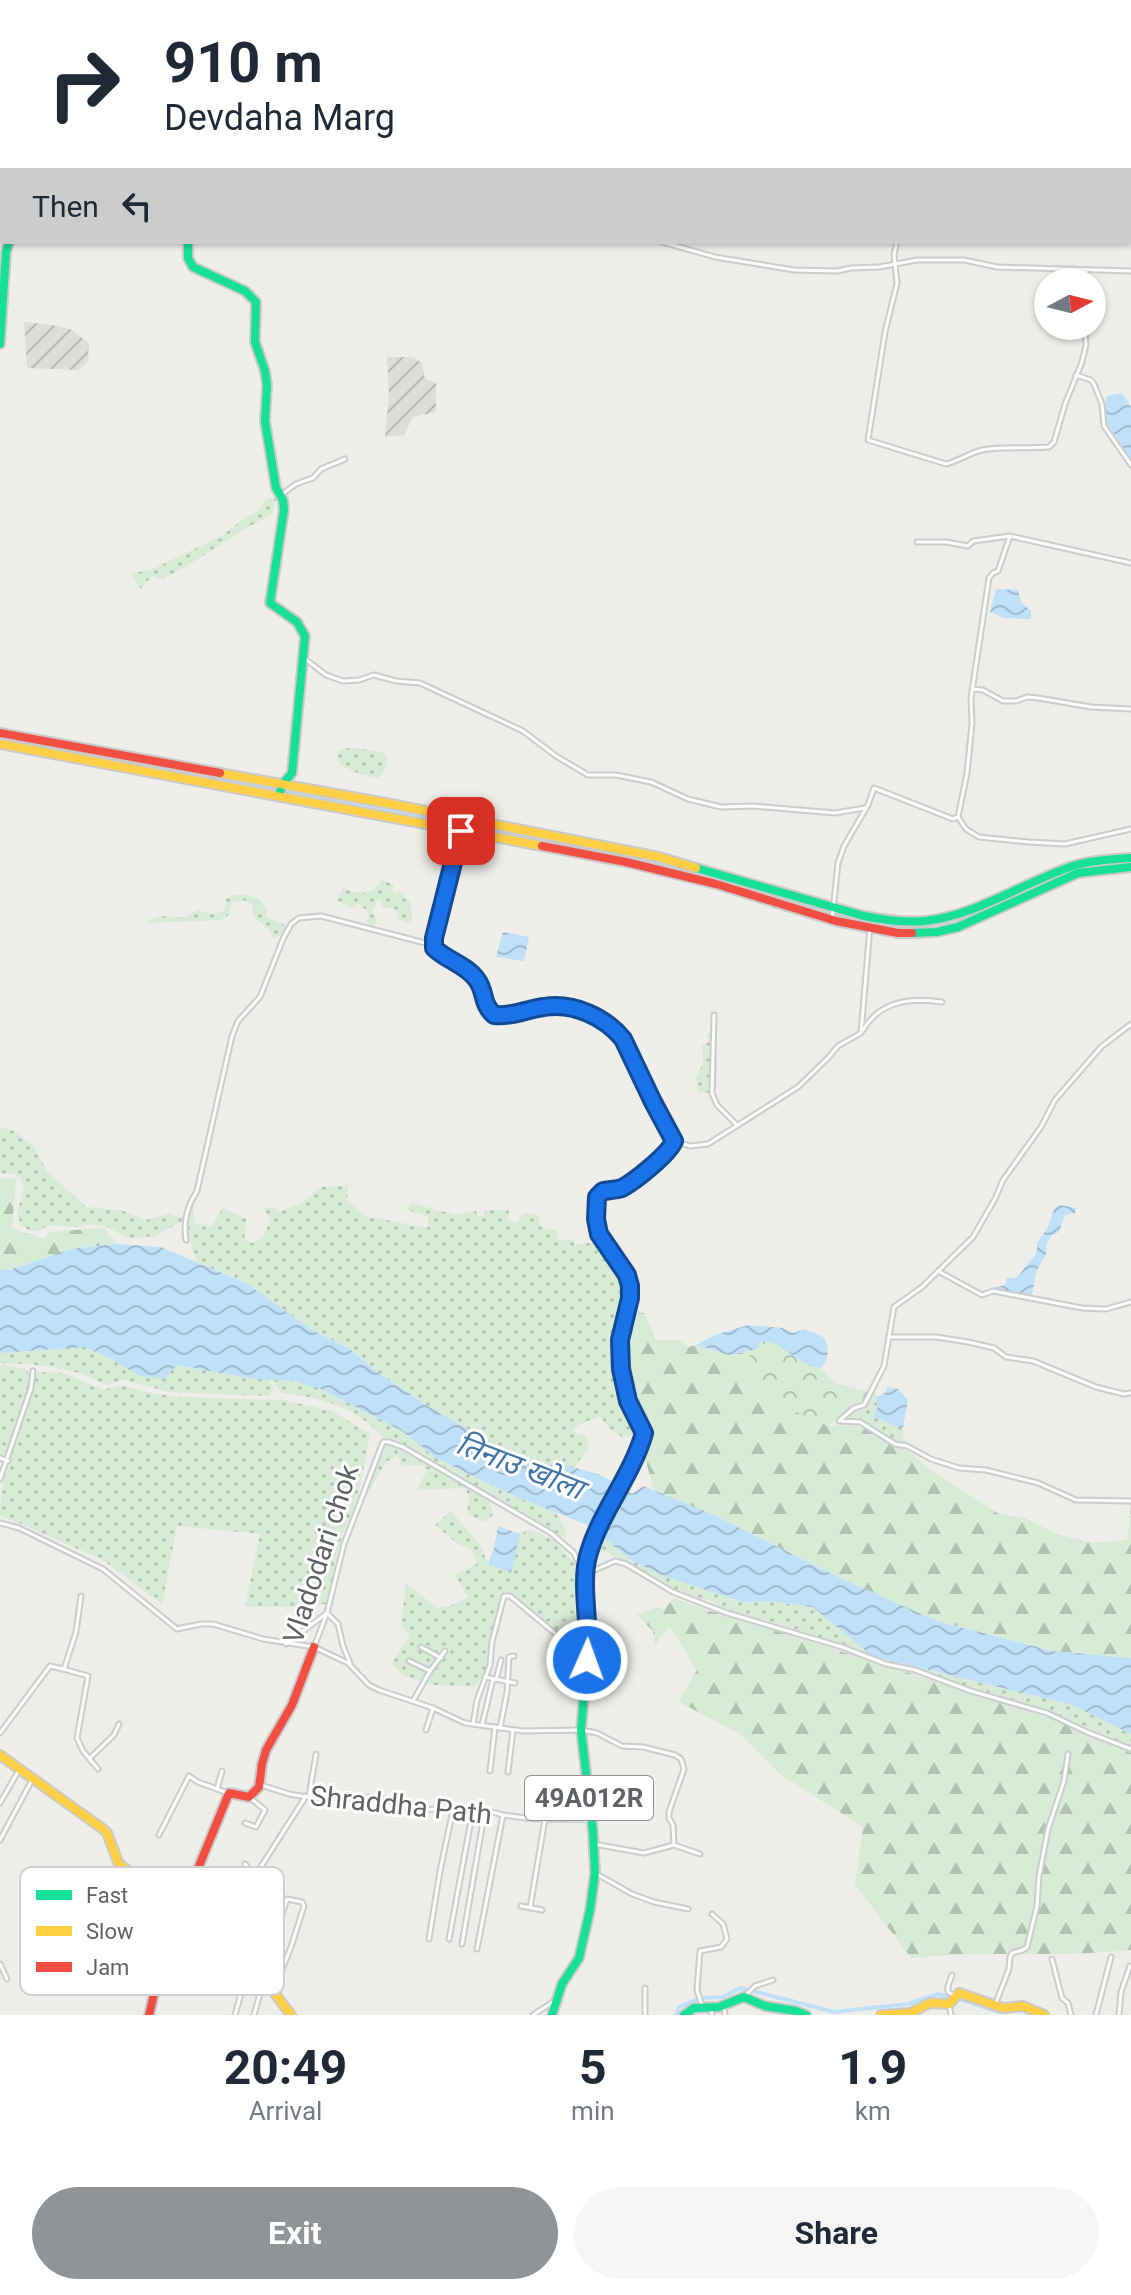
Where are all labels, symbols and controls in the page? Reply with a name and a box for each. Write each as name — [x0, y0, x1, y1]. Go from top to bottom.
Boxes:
text: 910 m — [164, 30, 323, 96]
icon: right — [32, 32, 136, 136]
text: Devdaha Marg — [164, 97, 395, 139]
icon: left — [115, 184, 159, 228]
text: Then — [32, 189, 99, 224]
north arrow — [1034, 268, 1106, 340]
map controls — [1034, 268, 1106, 340]
pin — [427, 797, 495, 865]
icon: arrive — [439, 809, 483, 853]
water label: तिनाउ खोला — [451, 1426, 593, 1508]
street label: Vladodari chok — [277, 1460, 366, 1648]
position arrow — [545, 1618, 629, 1702]
road number: 49A012R — [525, 1776, 653, 1820]
street label: Shraddha Path — [308, 1779, 494, 1831]
legend — [20, 1867, 284, 1995]
text: Fast — [86, 1883, 128, 1908]
text: Slow — [86, 1919, 134, 1944]
text: Jam — [86, 1955, 129, 1980]
text: 20:49 — [224, 2039, 347, 2096]
text: 5 — [579, 2039, 607, 2096]
text: 1.9 — [838, 2039, 907, 2096]
text: Arrival — [249, 2096, 322, 2126]
text: min — [571, 2096, 615, 2126]
text: km — [855, 2096, 891, 2126]
button: Exit — [32, 2187, 558, 2279]
button: Share — [574, 2187, 1099, 2279]

